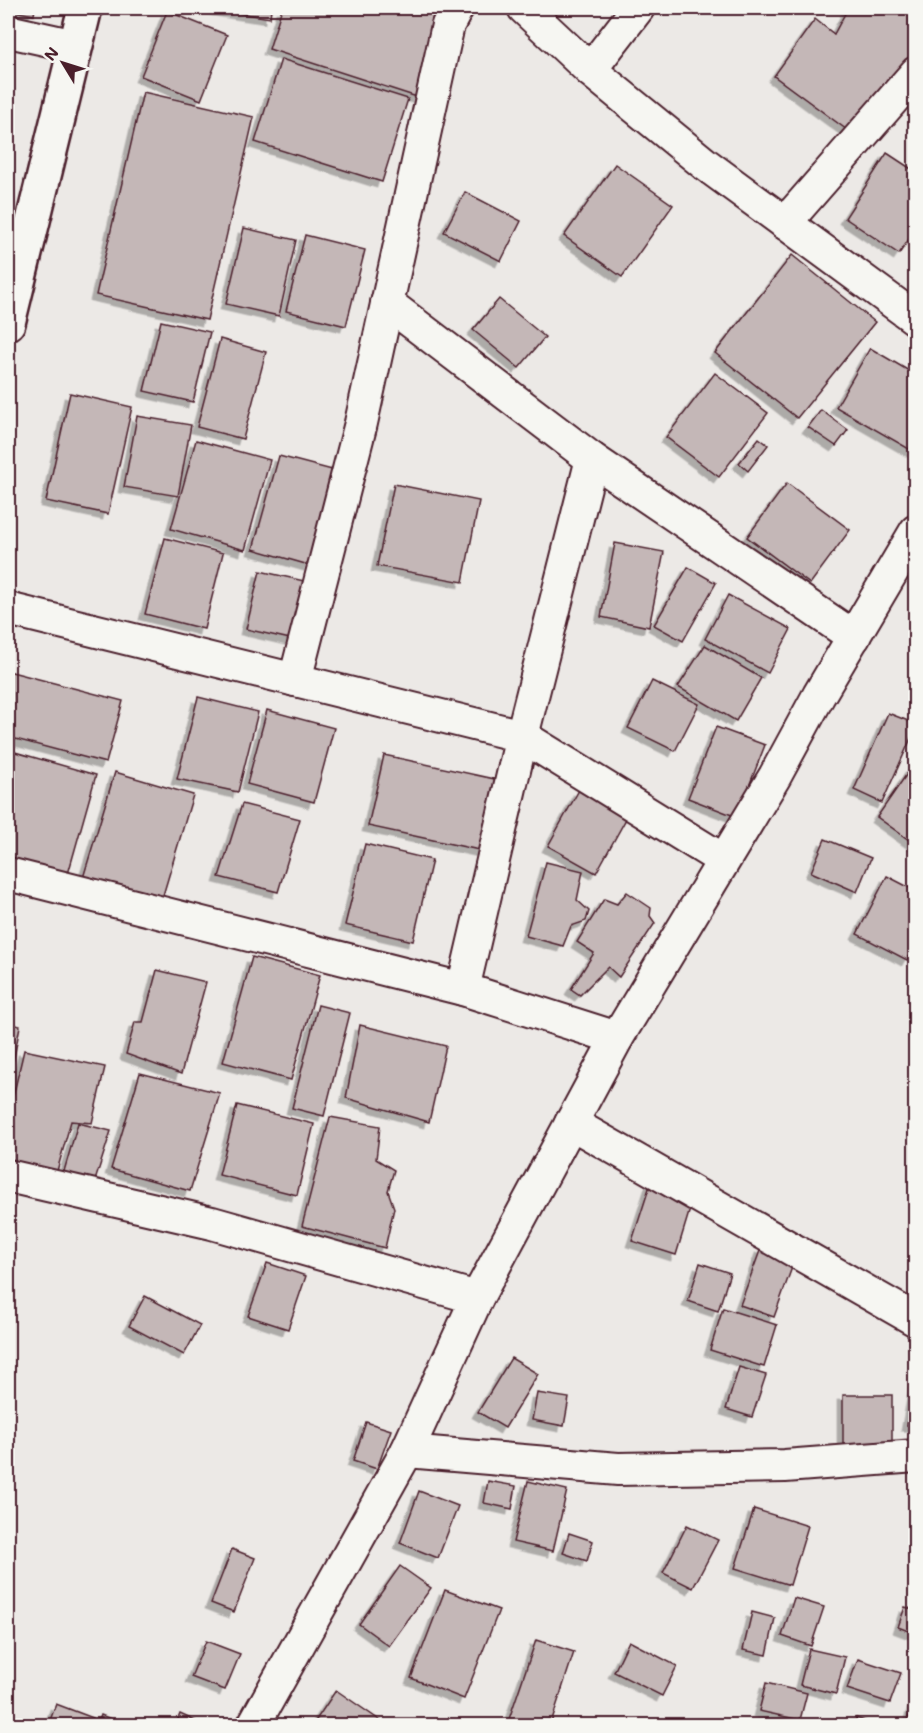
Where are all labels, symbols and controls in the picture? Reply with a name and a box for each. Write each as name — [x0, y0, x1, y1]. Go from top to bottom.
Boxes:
north arrow — [33, 33, 93, 93]
text: N — [39, 42, 63, 65]

